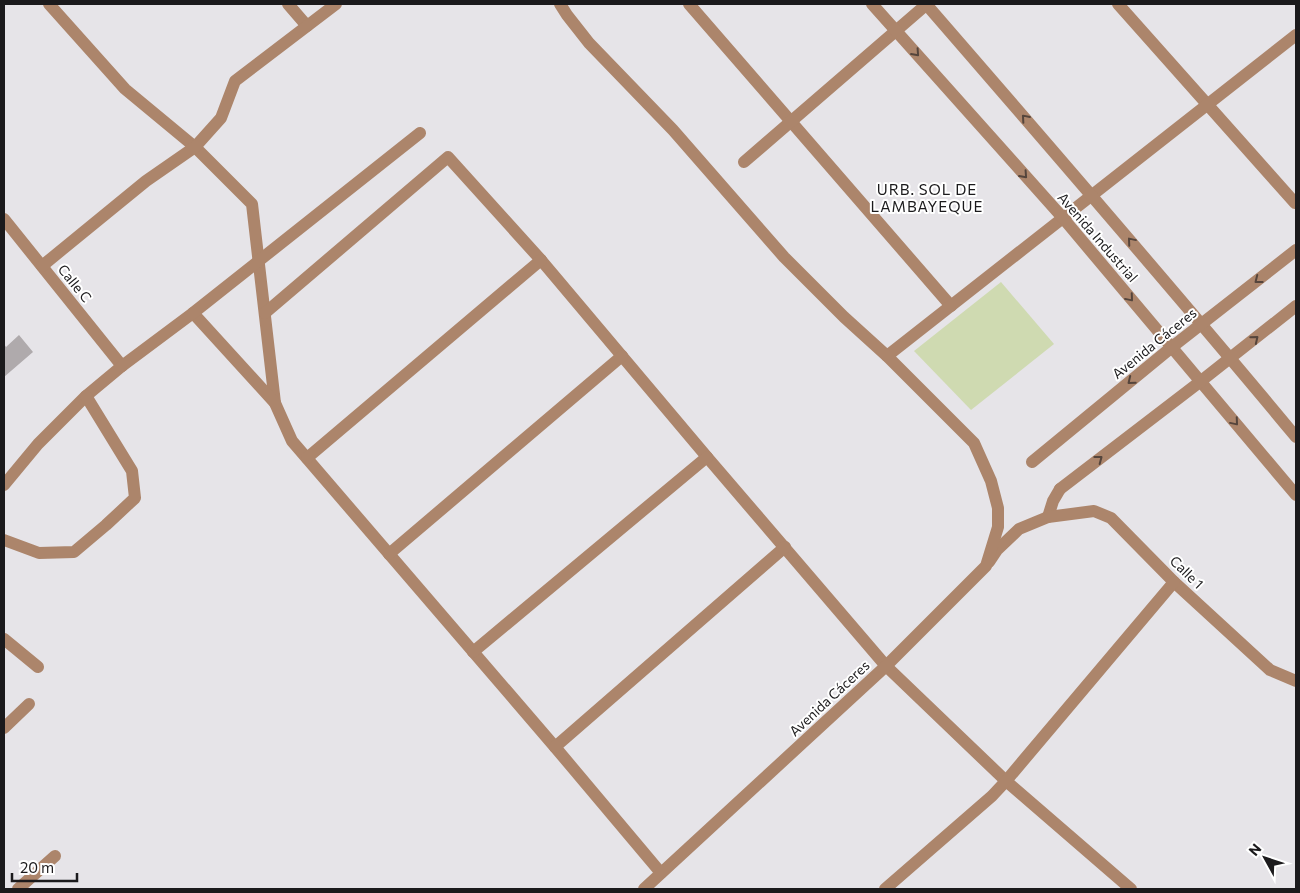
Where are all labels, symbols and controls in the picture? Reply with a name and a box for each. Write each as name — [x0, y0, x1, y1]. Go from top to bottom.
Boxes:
one-way arrow — [910, 48, 919, 57]
one-way arrow — [1022, 115, 1031, 124]
one-way arrow — [1018, 169, 1027, 178]
district label: URB. SOL DE LAMBAYEQUE — [871, 180, 983, 215]
street label: Avenida Industrial — [1054, 189, 1142, 285]
one-way arrow — [1128, 238, 1137, 247]
street label: Calle C — [55, 261, 95, 305]
one-way arrow — [1254, 274, 1264, 283]
one-way arrow — [1125, 292, 1134, 301]
street label: Avenida Cáceres — [1108, 304, 1200, 382]
one-way arrow — [1249, 336, 1258, 344]
one-way arrow — [1127, 375, 1136, 384]
one-way arrow — [1229, 416, 1238, 425]
one-way arrow — [1093, 457, 1102, 465]
street label: Calle 1 — [1167, 552, 1207, 592]
street label: Avenida Cáceres — [785, 657, 873, 739]
north arrow — [1240, 833, 1290, 883]
text: N — [1245, 840, 1265, 859]
scale bar — [12, 850, 78, 882]
text: 20 m — [20, 858, 54, 876]

